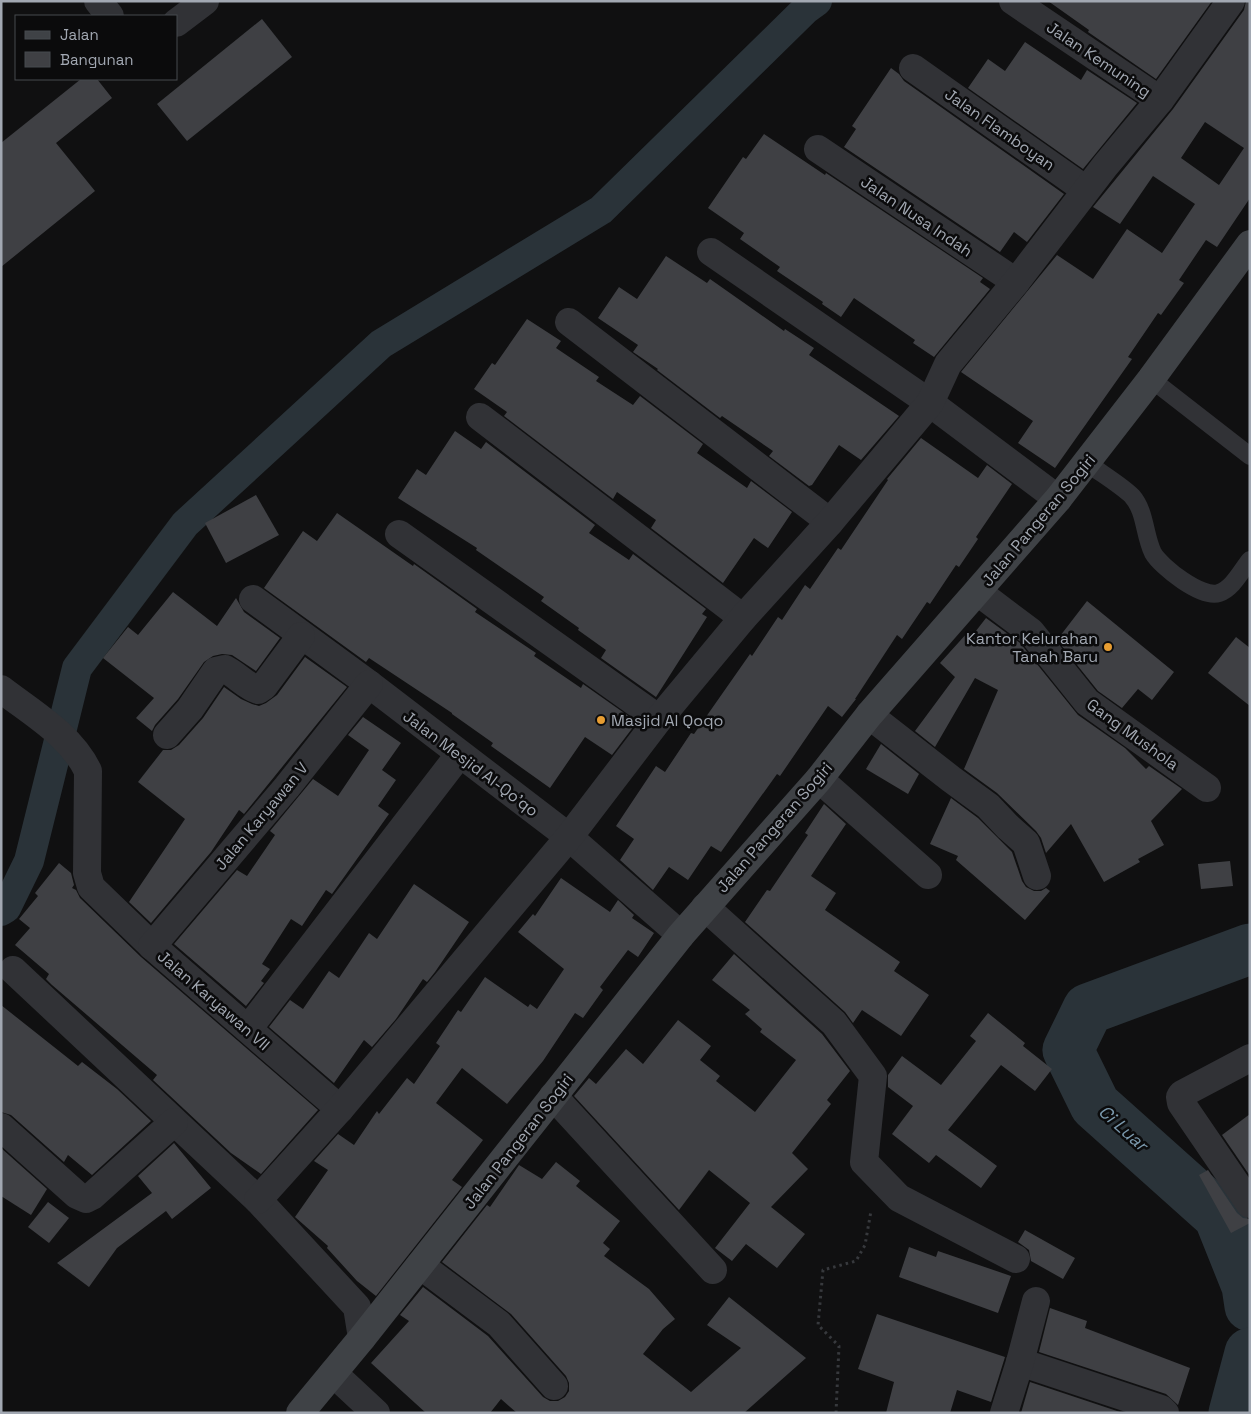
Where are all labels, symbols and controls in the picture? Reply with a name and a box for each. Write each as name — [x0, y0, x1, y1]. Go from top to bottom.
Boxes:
legend — [15, 15, 178, 80]
street label: Jalan Kemuning — [1042, 17, 1155, 102]
text: Jalan — [60, 25, 99, 44]
text: Bangunan — [60, 50, 134, 69]
street label: Jalan Flamboyan — [941, 84, 1059, 175]
street label: Jalan Nusa Indah — [857, 171, 977, 262]
street label: Jalan Pangeran Sogiri — [977, 450, 1100, 591]
place label: Kantor Kelurahan Tanah Baru — [966, 628, 1098, 667]
marker: Kantor Kelurahan Tanah Baru — [1102, 641, 1114, 653]
street label: Gang Mushola — [1083, 694, 1183, 775]
street label: Jalan Mesjid Al-Qo'qo — [399, 706, 543, 821]
place label: Masjid Al Qoqo — [611, 710, 723, 731]
marker: Masjid Al Qoqo — [595, 714, 607, 726]
street label: Jalan Karyawan V — [210, 758, 313, 875]
street label: Jalan Pangeran Sogiri — [712, 758, 837, 897]
street label: Jalan Karyawan VII — [153, 946, 274, 1055]
street label: Jalan Pangeran Sogiri — [459, 1069, 578, 1213]
water label: Ci Luar — [1094, 1100, 1154, 1157]

